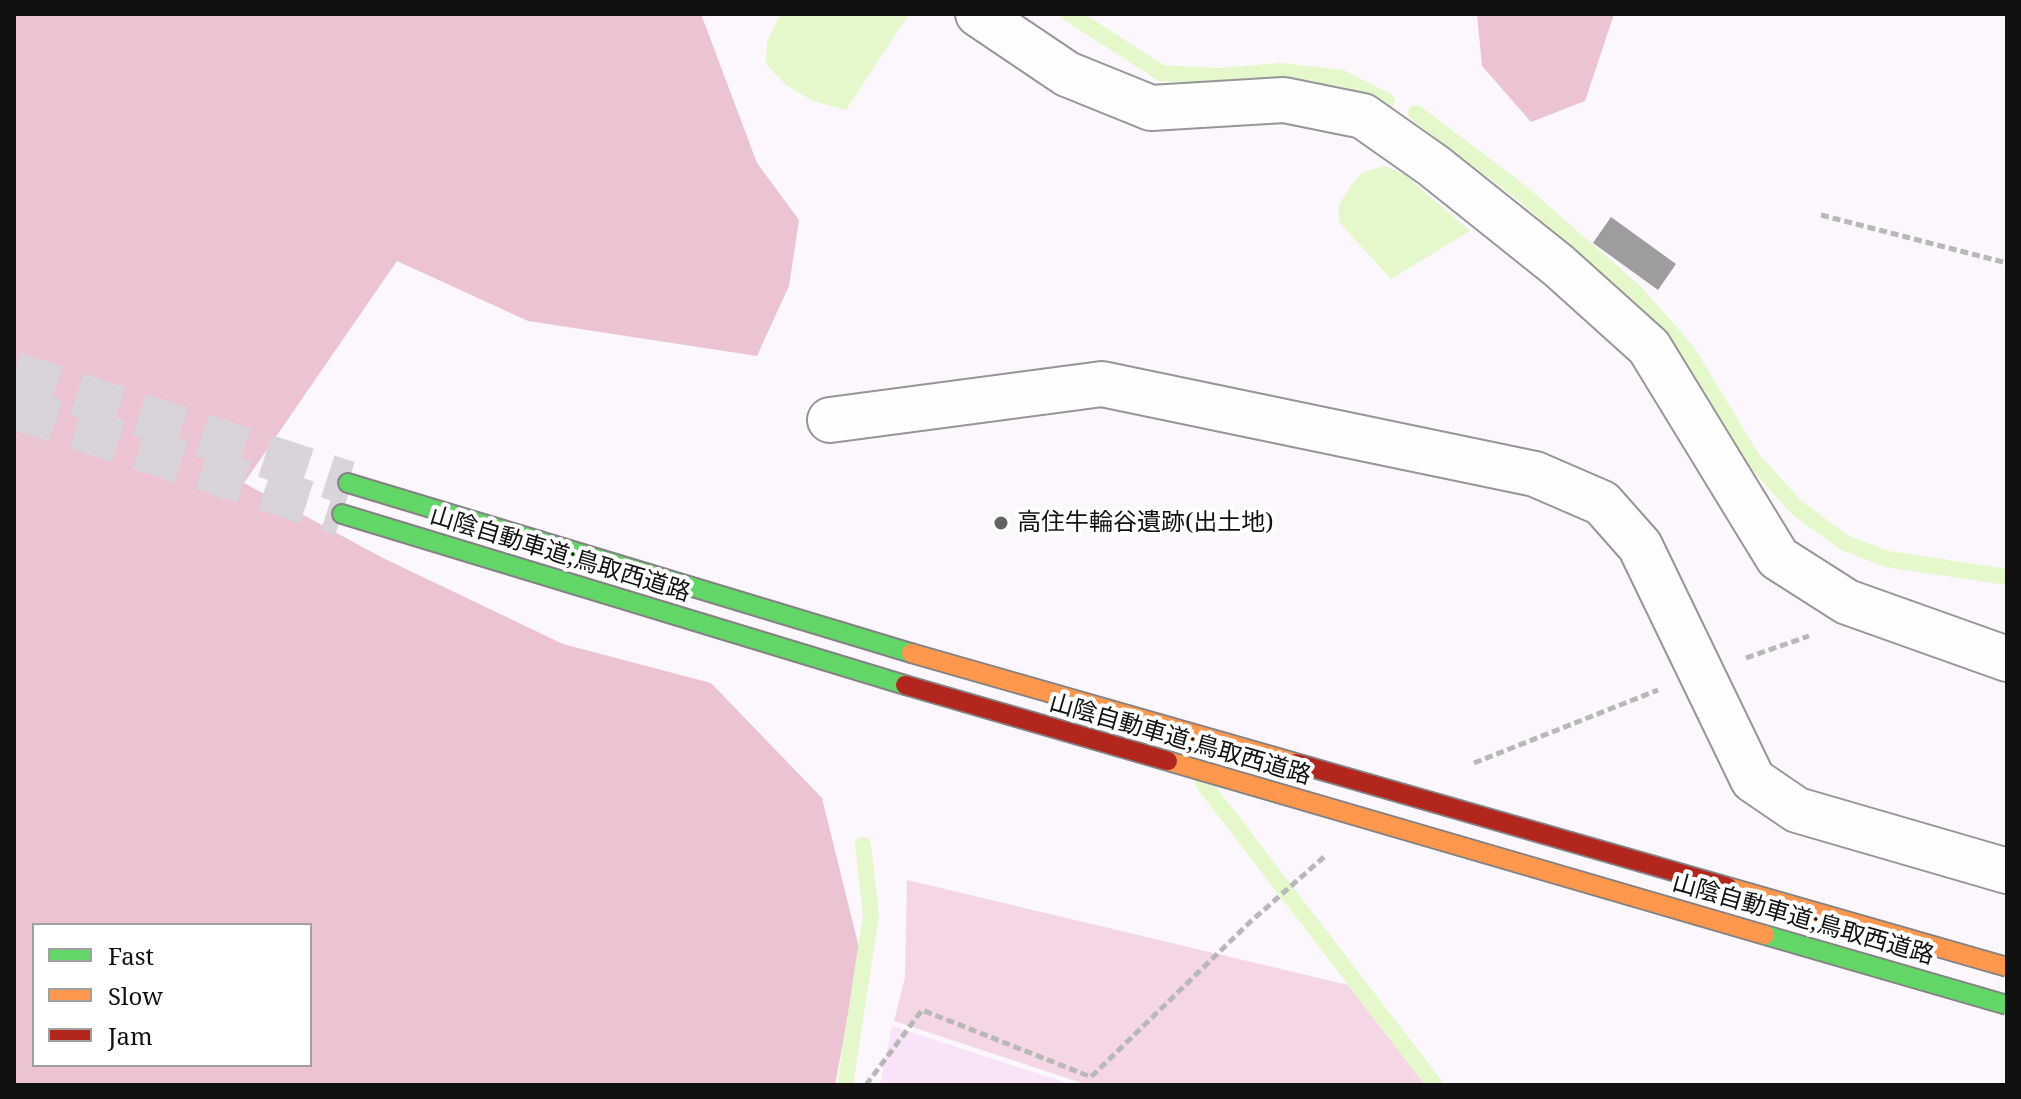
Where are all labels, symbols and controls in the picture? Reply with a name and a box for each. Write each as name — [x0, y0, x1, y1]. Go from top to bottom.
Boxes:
street label: 山陰自動車道;鳥取西道路 — [426, 502, 694, 608]
place label: 高住牛輪谷遺跡(出土地) — [1017, 509, 1274, 537]
marker: 高住牛輪谷遺跡(出土地) — [992, 514, 1010, 532]
street label: 山陰自動車道;鳥取西道路 — [1046, 689, 1314, 791]
street label: 山陰自動車道;鳥取西道路 — [1669, 869, 1937, 971]
legend — [32, 923, 312, 1067]
text: Fast — [108, 939, 154, 972]
text: Slow — [108, 979, 163, 1012]
text: Jam — [108, 1019, 153, 1052]

